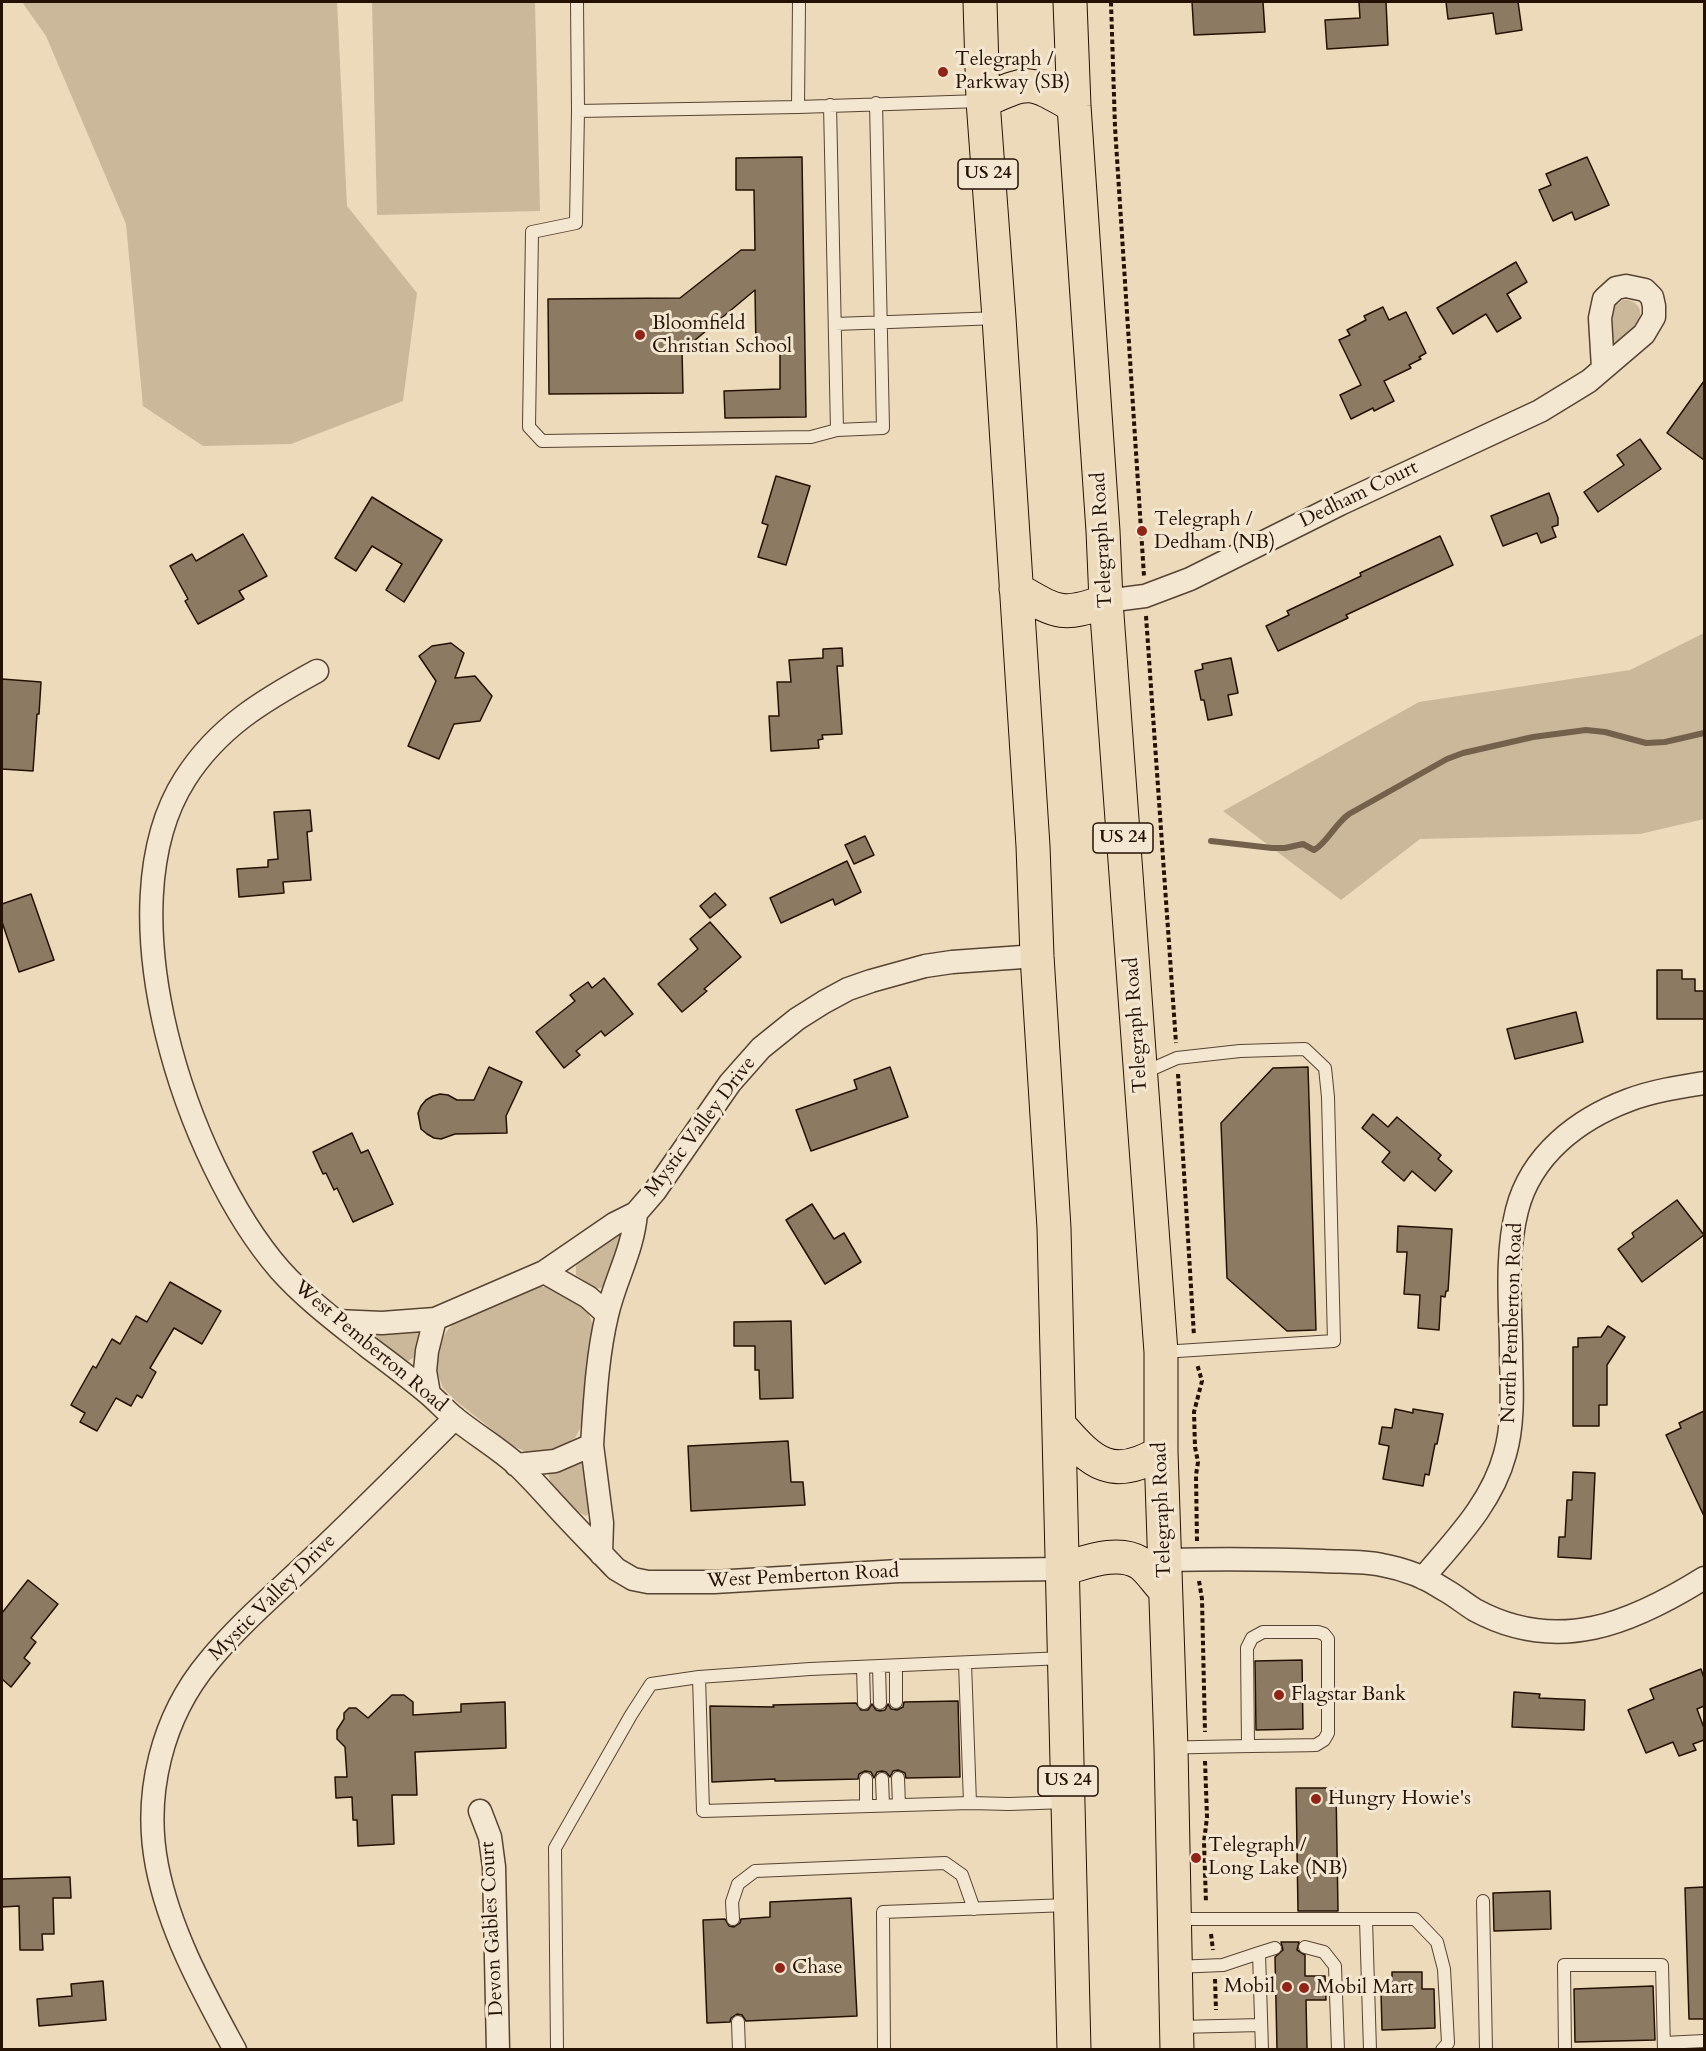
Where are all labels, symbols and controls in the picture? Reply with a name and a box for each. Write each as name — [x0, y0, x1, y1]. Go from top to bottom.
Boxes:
place label: Telegraph / Parkway (SB) — [955, 48, 1070, 95]
marker: Telegraph / Parkway (SB) — [936, 65, 950, 79]
road number: US 24 — [958, 159, 1018, 189]
place label: Bloomfield Christian School — [652, 312, 792, 359]
marker: Bloomfield Christian School — [633, 328, 647, 342]
street label: Dedham Court — [1296, 456, 1422, 534]
street label: Telegraph Road — [1087, 471, 1119, 609]
place label: Telegraph / Dedham (NB) — [1154, 508, 1275, 555]
marker: Telegraph / Dedham (NB) — [1135, 524, 1149, 538]
road number: US 24 — [1093, 823, 1153, 853]
street label: Telegraph Road — [1120, 956, 1154, 1094]
street label: Mystic Valley Drive — [640, 1052, 762, 1202]
street label: North Pemberton Road — [1498, 1222, 1528, 1424]
street label: West Pemberton Road — [289, 1276, 451, 1418]
street label: Telegraph Road — [1149, 1442, 1177, 1578]
street label: Mystic Valley Drive — [205, 1530, 341, 1666]
street label: West Pemberton Road — [706, 1560, 900, 1594]
place label: Flagstar Bank — [1291, 1683, 1406, 1707]
marker: Flagstar Bank — [1272, 1688, 1286, 1702]
road number: US 24 — [1038, 1766, 1098, 1796]
place label: Hungry Howie's — [1328, 1787, 1471, 1811]
marker: Hungry Howie's — [1309, 1792, 1323, 1806]
place label: Telegraph / Long Lake (NB) — [1208, 1834, 1348, 1881]
street label: Devon Gables Court — [476, 1841, 510, 2017]
marker: Telegraph / Long Lake (NB) — [1189, 1851, 1203, 1865]
place label: Chase — [792, 1956, 843, 1980]
marker: Chase — [773, 1961, 787, 1975]
place label: Mobil — [1224, 1975, 1275, 1999]
place label: Mobil Mart — [1316, 1976, 1414, 2000]
marker: Mobil — [1280, 1980, 1294, 1994]
marker: Mobil Mart — [1297, 1981, 1311, 1995]

